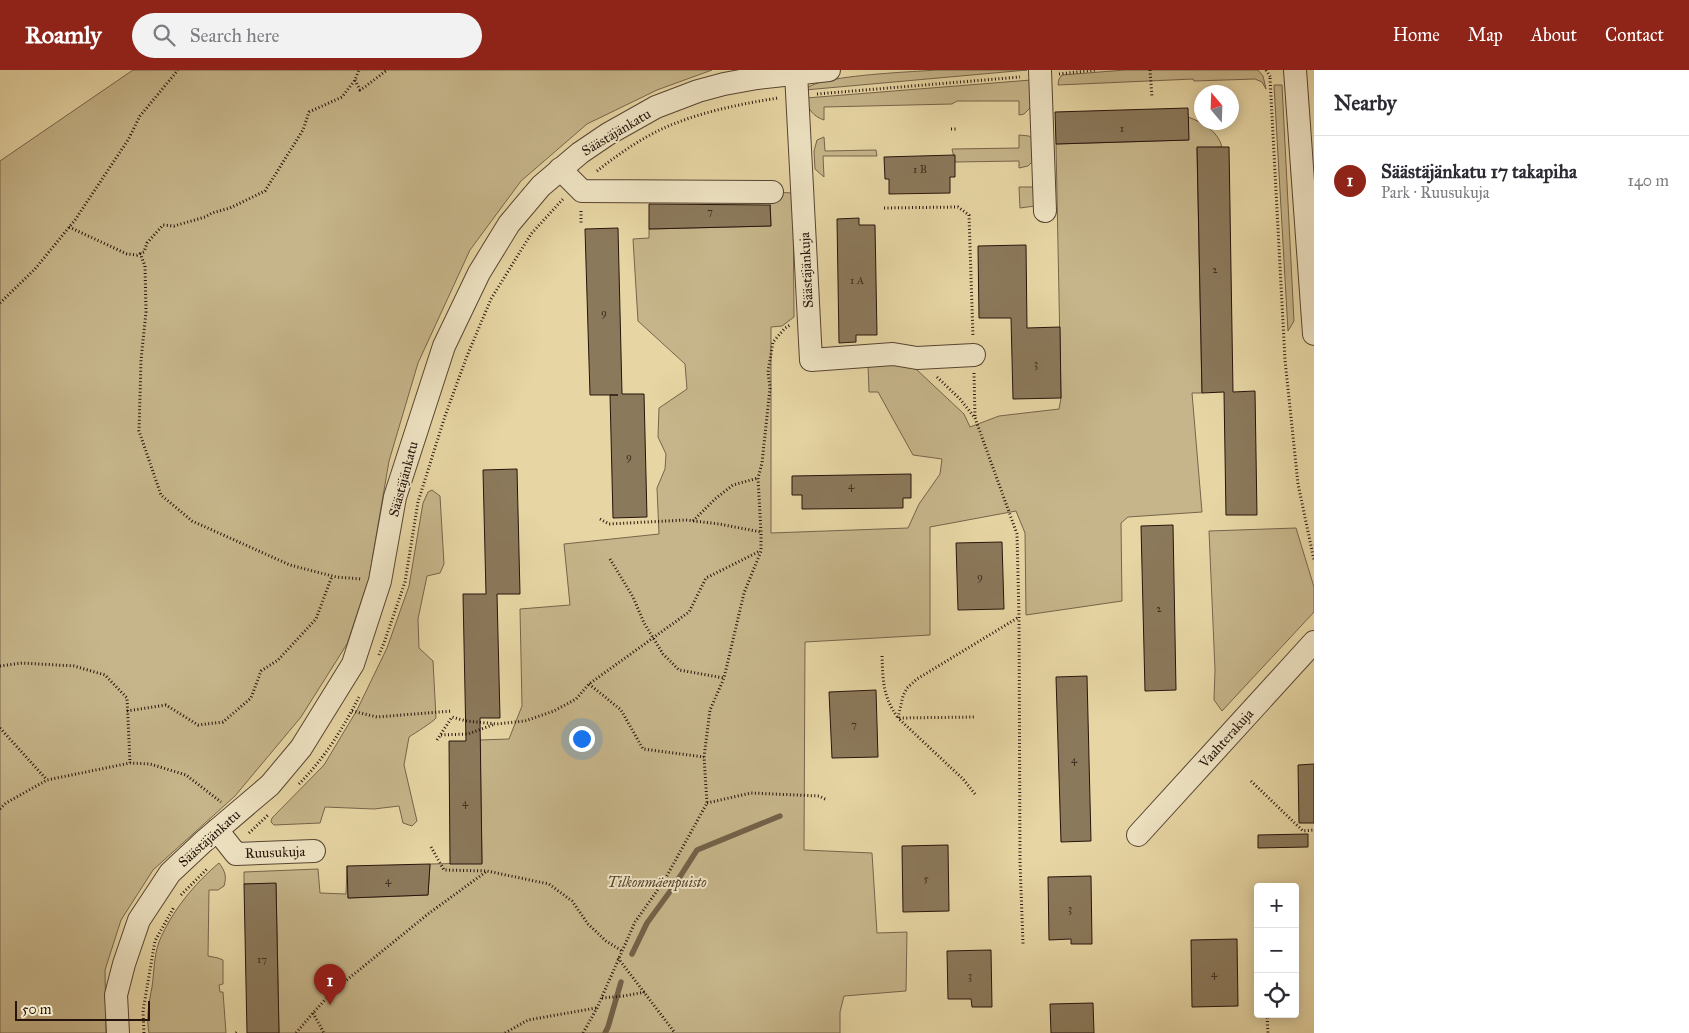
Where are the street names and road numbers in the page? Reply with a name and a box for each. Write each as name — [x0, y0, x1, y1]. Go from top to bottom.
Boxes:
street label: Säästäjänkatu — [579, 105, 654, 160]
street label: Säästäjänkuja — [796, 231, 817, 308]
street label: Säästäjänkatu — [385, 439, 422, 519]
street label: Vaahterakuja — [1195, 705, 1257, 772]
street label: Säästäjänkatu — [175, 806, 244, 871]
street label: Ruusukuja — [244, 843, 306, 862]

